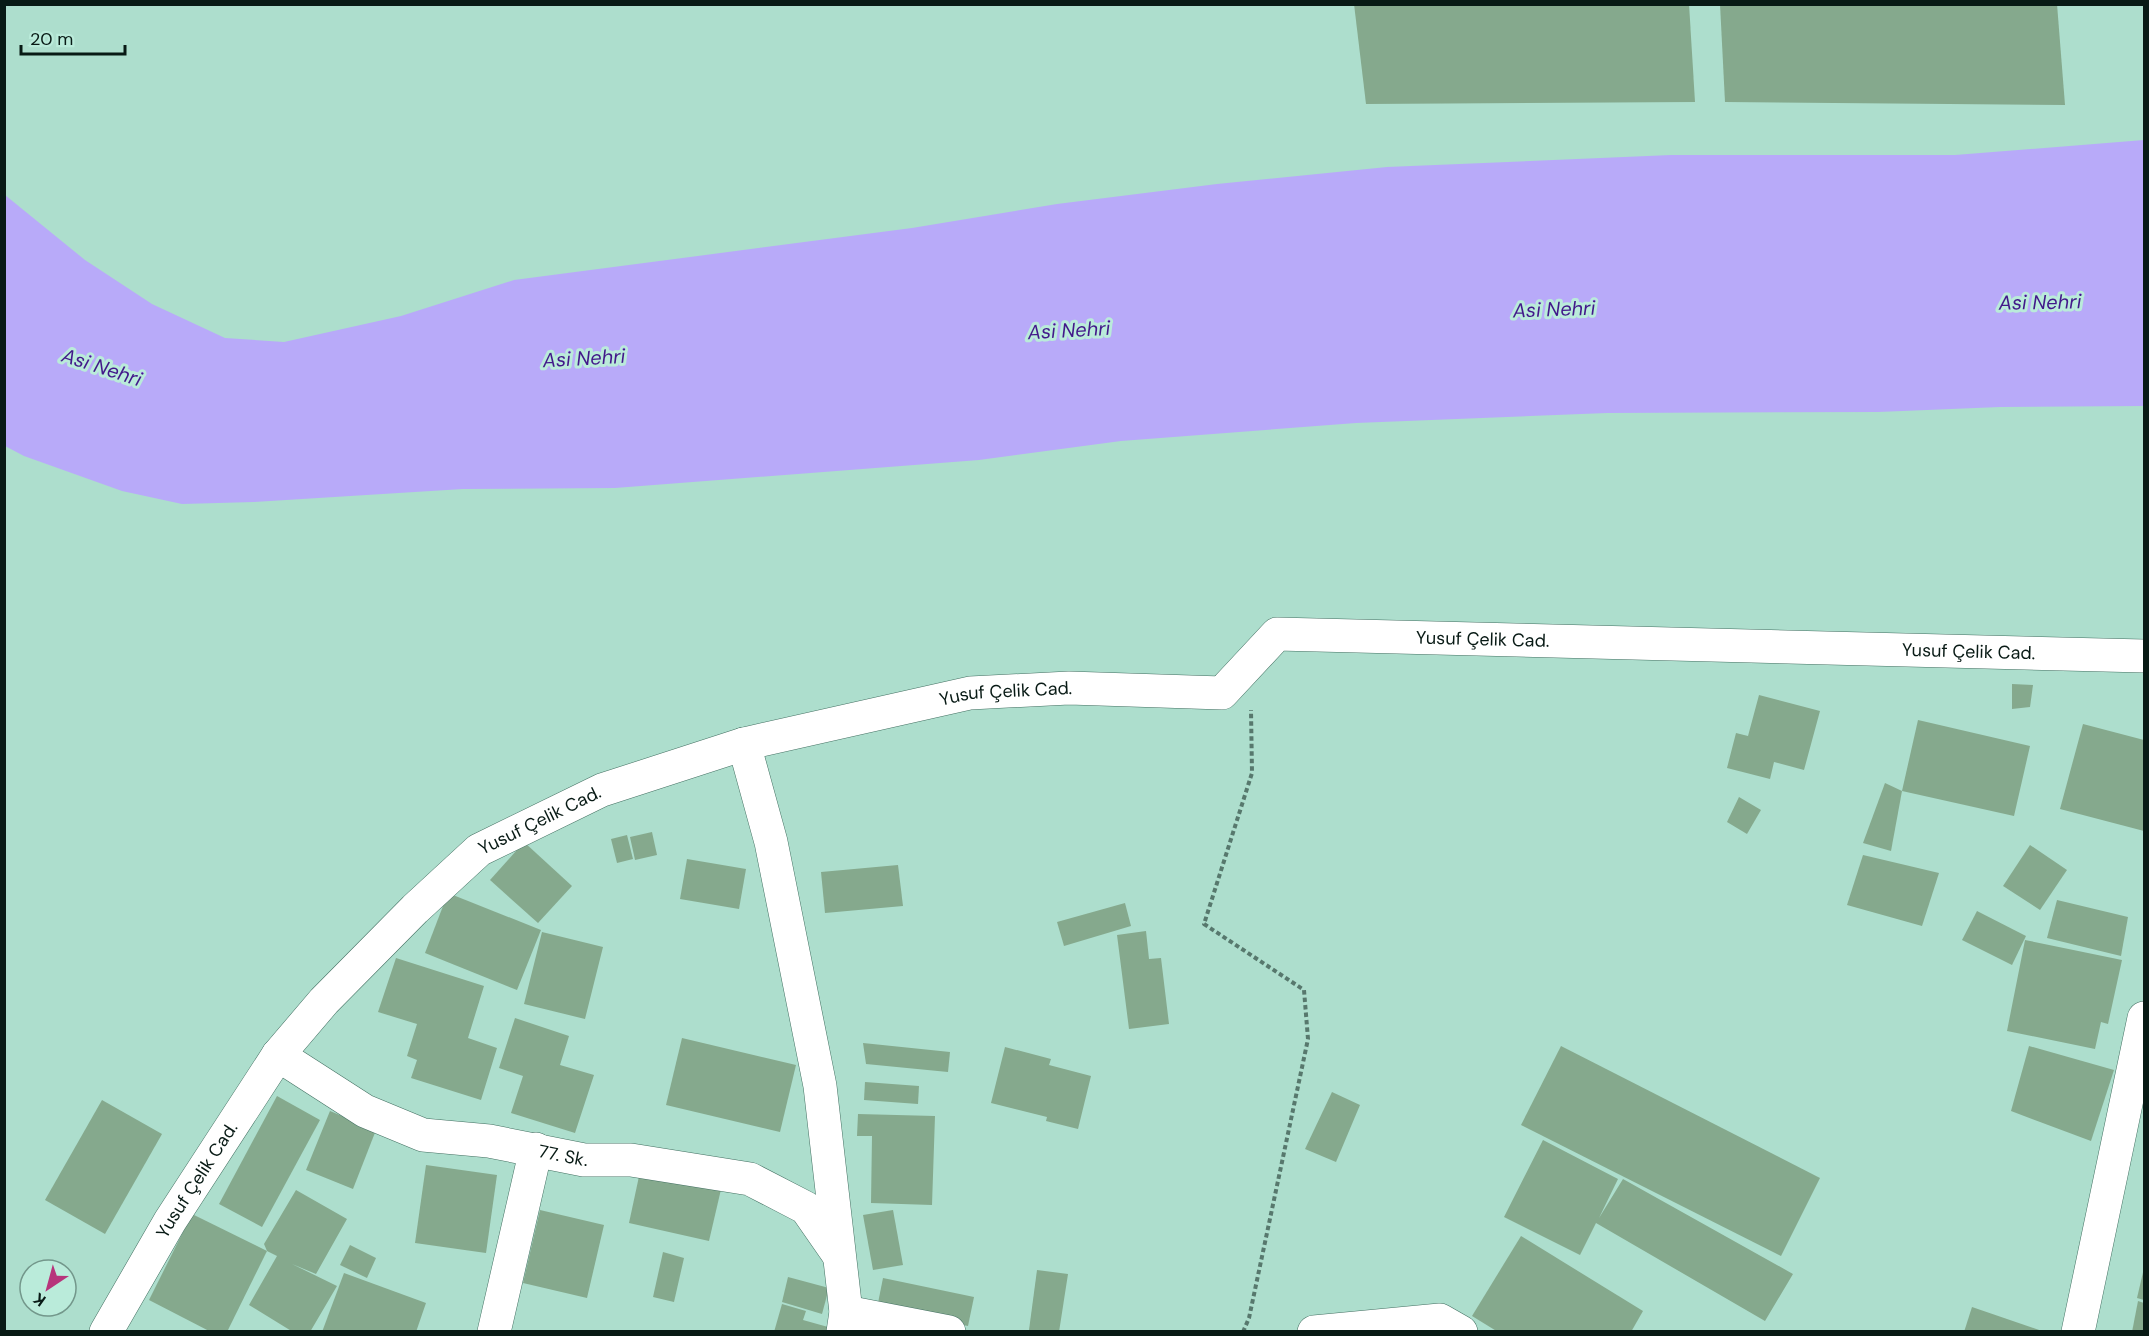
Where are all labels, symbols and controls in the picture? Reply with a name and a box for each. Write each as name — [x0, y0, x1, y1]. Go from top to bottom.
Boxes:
scale bar — [21, 18, 124, 56]
text: 20 m — [30, 27, 73, 51]
water label: Asi Nehri — [1997, 288, 2083, 316]
water label: Asi Nehri — [1511, 295, 1597, 323]
water label: Asi Nehri — [1026, 315, 1112, 345]
water label: Asi Nehri — [58, 342, 146, 393]
water label: Asi Nehri — [541, 343, 627, 373]
street label: Yusuf Çelik Cad. — [1416, 626, 1550, 653]
street label: Yusuf Çelik Cad. — [1902, 638, 2036, 665]
street label: Yusuf Çelik Cad. — [937, 676, 1073, 712]
street label: Yusuf Çelik Cad. — [474, 780, 605, 860]
street label: Yusuf Çelik Cad. — [151, 1118, 243, 1242]
street label: 77. Sk. — [536, 1139, 587, 1172]
north arrow — [18, 1258, 78, 1318]
text: K — [29, 1288, 50, 1311]

